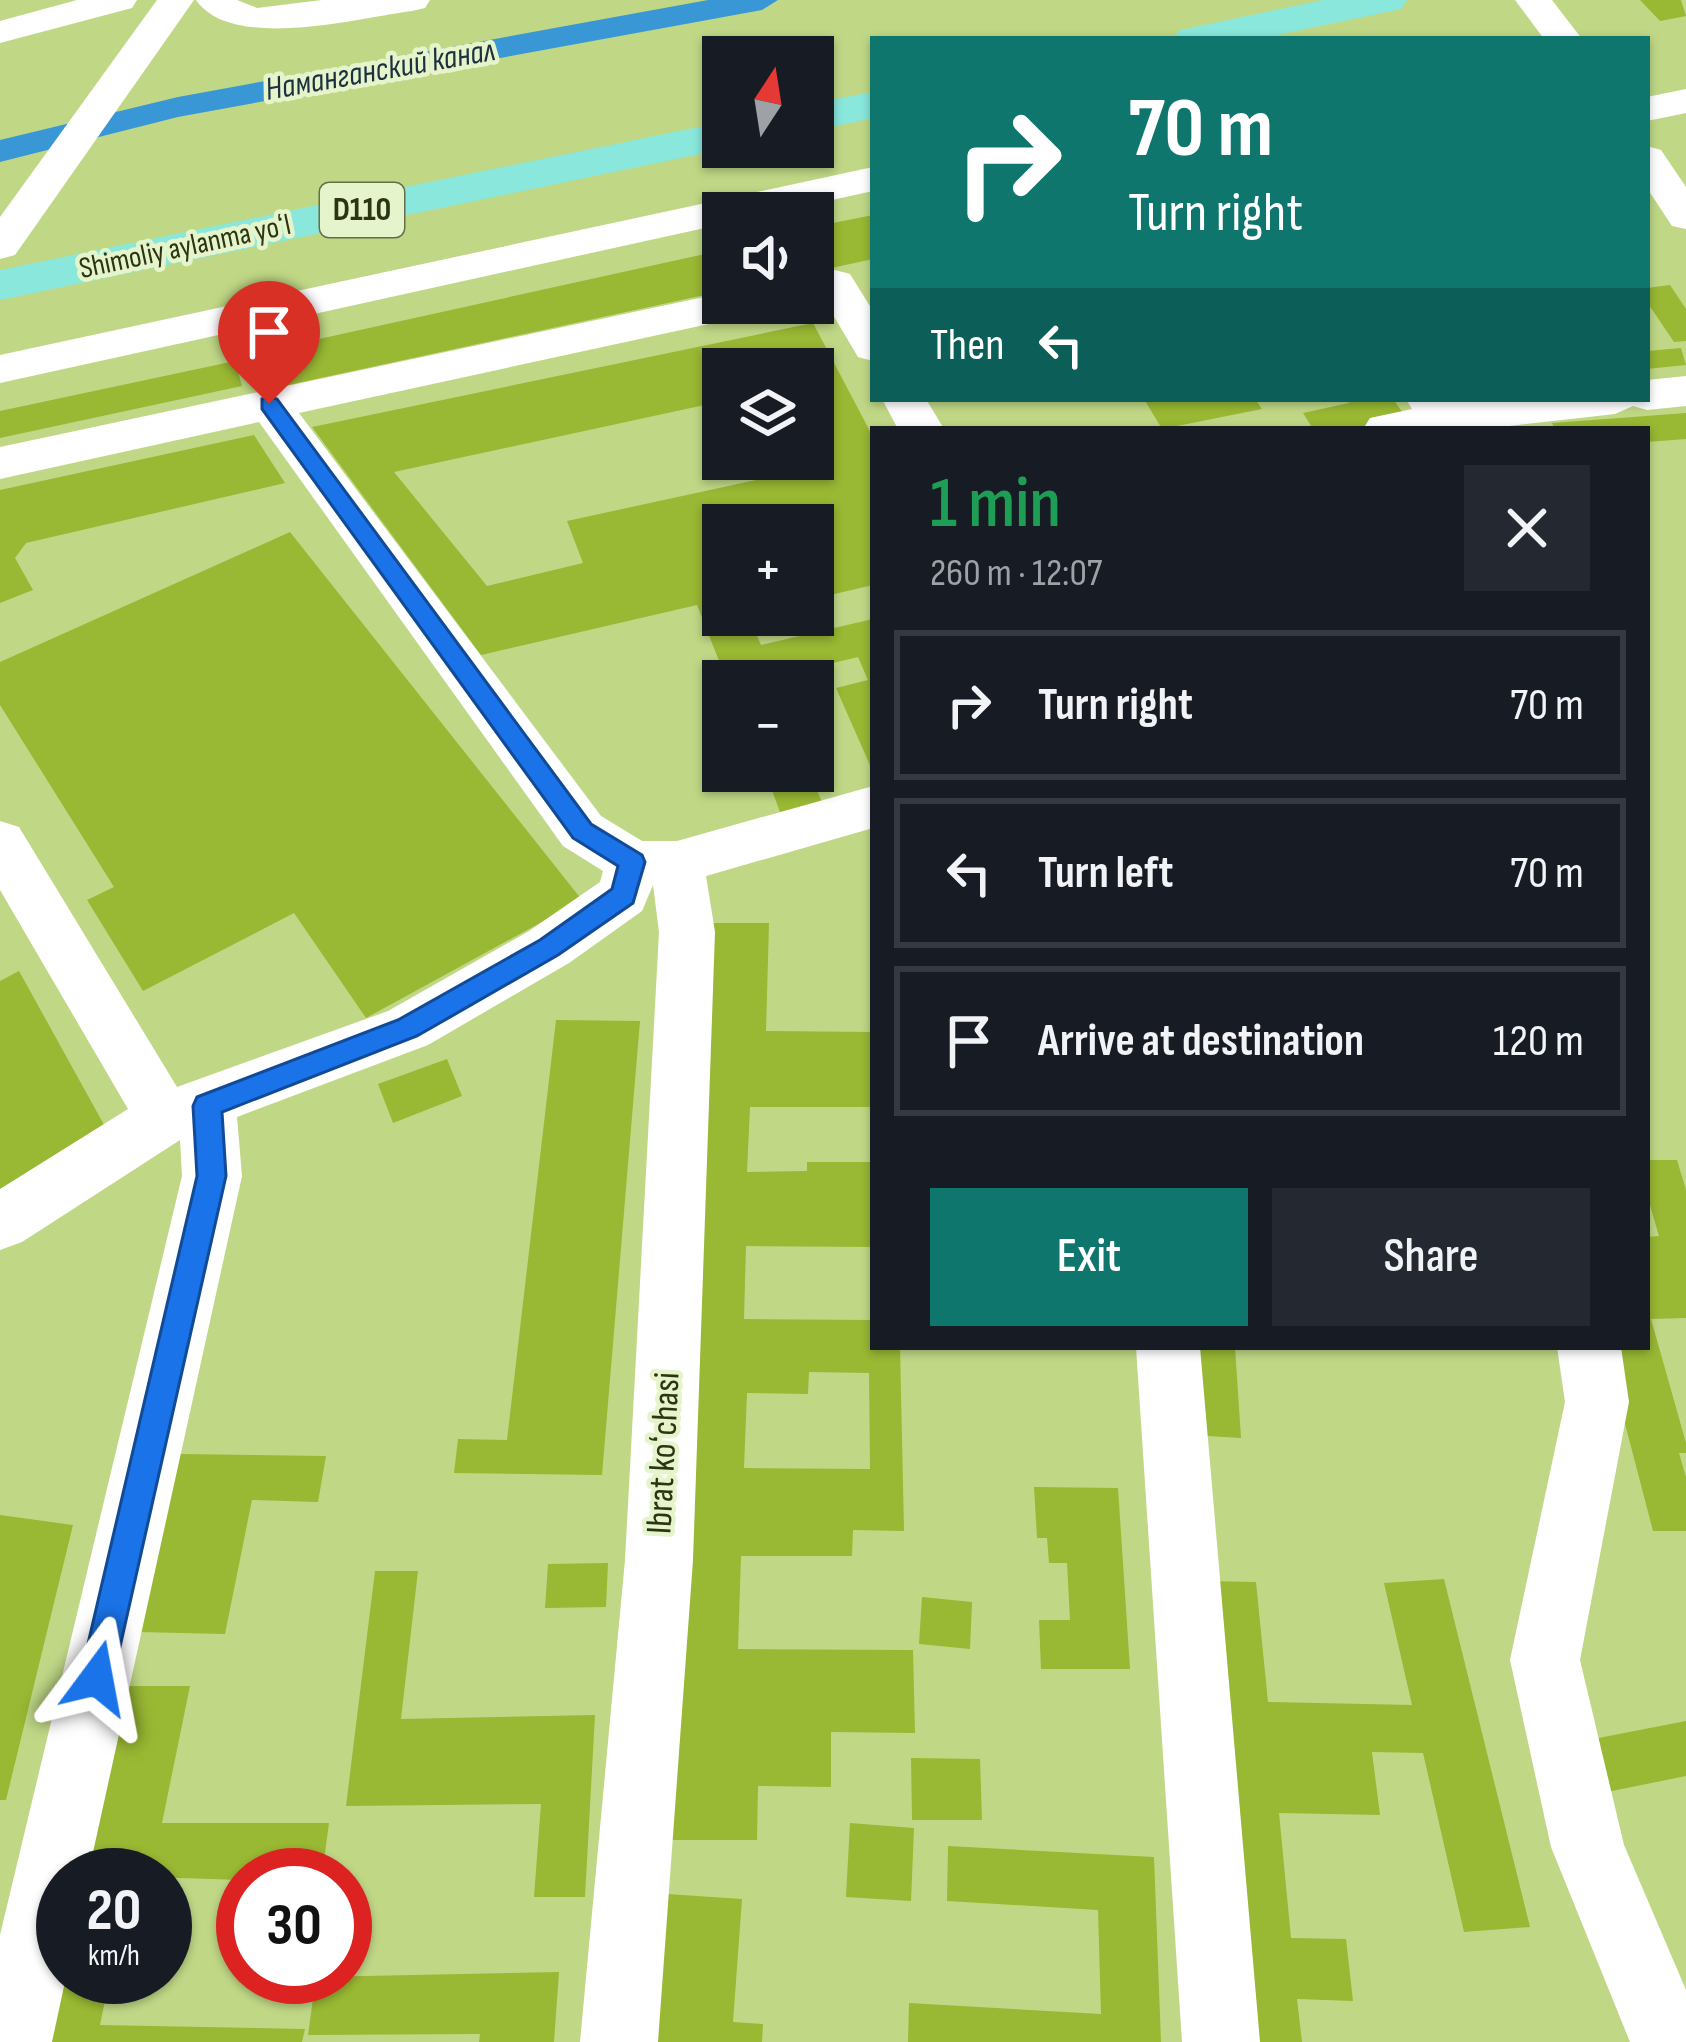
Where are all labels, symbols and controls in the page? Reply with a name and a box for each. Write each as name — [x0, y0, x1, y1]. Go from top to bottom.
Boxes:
water label: Наманганский канал — [262, 30, 498, 110]
north arrow — [702, 36, 834, 168]
map controls — [702, 36, 834, 792]
text: 70 m — [1128, 79, 1273, 180]
icon: right — [930, 84, 1086, 240]
text: Turn right — [1128, 181, 1303, 246]
road number: D110 — [320, 183, 404, 237]
button: sound — [702, 192, 834, 324]
street label: Shimoliy aylanma yoʻl — [76, 207, 294, 287]
pin — [218, 281, 320, 404]
icon: arrive — [236, 299, 302, 365]
icon: left — [1028, 312, 1094, 378]
text: Then — [930, 318, 1004, 373]
button: layers — [702, 348, 834, 480]
text: 1 min — [930, 461, 1061, 548]
button: close — [1464, 465, 1590, 591]
button: + — [702, 504, 834, 636]
text: 260 m · 12:07 — [930, 550, 1102, 597]
button: − — [702, 660, 834, 792]
icon: right — [936, 672, 1002, 738]
text: Turn right — [1038, 678, 1193, 733]
text: 70 m — [1510, 678, 1584, 733]
icon: left — [936, 840, 1002, 906]
text: Turn left — [1038, 846, 1173, 901]
text: 70 m — [1510, 846, 1584, 901]
icon: arrive — [936, 1008, 1002, 1074]
text: Arrive at destination — [1038, 1014, 1364, 1069]
text: 120 m — [1493, 1014, 1584, 1069]
button: Exit — [930, 1188, 1248, 1326]
button: Share — [1272, 1188, 1590, 1326]
street label: Ibrat koʻchasi — [638, 1371, 690, 1535]
position arrow — [34, 1615, 160, 1741]
speed limit sign: 30 — [216, 1848, 372, 2004]
text: 20 — [87, 1875, 141, 1947]
text: km/h — [88, 1938, 140, 1974]

